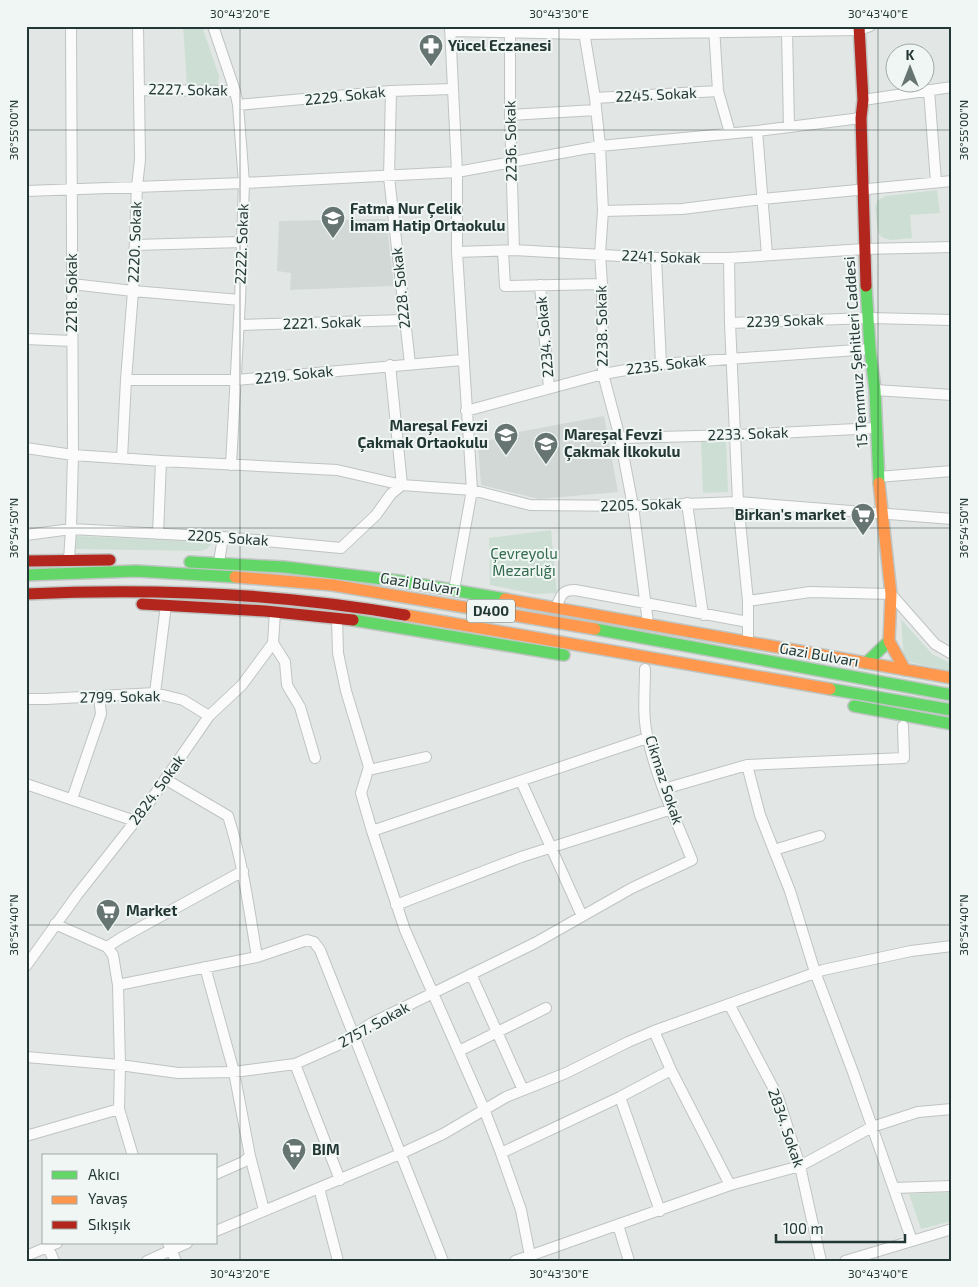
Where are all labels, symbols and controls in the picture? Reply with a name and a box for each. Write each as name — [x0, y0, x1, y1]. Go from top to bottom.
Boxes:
text: 30°43'20"E — [210, 6, 270, 20]
text: 30°43'30"E — [529, 6, 589, 20]
text: 30°43'40"E — [848, 6, 908, 20]
pharmacy icon: Yücel Eczanesi — [418, 33, 444, 67]
place label: Yücel Eczanesi — [448, 36, 551, 54]
north arrow — [886, 42, 936, 92]
text: K — [906, 46, 915, 63]
street label: 2227. Sokak — [148, 79, 228, 99]
street label: 2229. Sokak — [304, 82, 387, 108]
street label: 2245. Sokak — [615, 83, 697, 105]
text: 36°55'00"N — [6, 100, 20, 160]
street label: 2236. Sokak — [500, 100, 520, 182]
text: 36°55'00"N — [956, 100, 970, 160]
place label: Fatma Nur Çelik İmam Hatip Ortaokulu — [350, 199, 505, 234]
street label: 2220. Sokak — [124, 201, 144, 283]
street label: 2222. Sokak — [231, 203, 251, 285]
school or university icon: Fatma Nur Çelik İmam Hatip Ortaokulu — [320, 205, 346, 239]
street label: 2228. Sokak — [387, 246, 413, 330]
street label: 2241. Sokak — [621, 246, 701, 266]
street label: 2218. Sokak — [62, 253, 80, 333]
street label: 15 Temmuz Şehitleri Caddesi — [839, 256, 872, 448]
street label: 2238. Sokak — [591, 285, 611, 367]
street label: 2234. Sokak — [531, 295, 557, 379]
street label: 2239 Sokak — [746, 310, 824, 330]
street label: 2221. Sokak — [282, 312, 362, 332]
street label: 2235. Sokak — [625, 350, 707, 378]
street label: 2219. Sokak — [254, 361, 334, 387]
place label: Mareşal Fevzi Çakmak Ortaokulu — [358, 416, 488, 453]
school or university icon: Mareşal Fevzi Çakmak Ortaokulu — [493, 422, 519, 456]
street label: 2233. Sokak — [707, 423, 789, 443]
place label: Mareşal Fevzi Çakmak İlkokulu — [564, 425, 680, 462]
school or university icon: Mareşal Fevzi Çakmak İlkokulu — [533, 431, 559, 465]
street label: 2205. Sokak — [600, 494, 682, 514]
text: 36°54'50"N — [6, 498, 20, 558]
text: 36°54'50"N — [956, 498, 970, 558]
supermarket icon: Birkan's market — [850, 502, 876, 536]
place label: Birkan's market — [735, 505, 846, 523]
street label: 2205. Sokak — [187, 525, 270, 549]
park label: Çevreyolu Mezarlığı — [490, 544, 558, 579]
street label: Gazi Bulvarı — [379, 568, 461, 598]
road number: D400 — [467, 600, 515, 622]
street label: Gazi Bulvarı — [778, 638, 860, 670]
street label: 2799. Sokak — [80, 686, 161, 706]
street label: Cikmaz Sokak — [642, 733, 688, 827]
street label: 2824. Sokak — [125, 750, 188, 828]
text: 36°54'40"N — [6, 894, 20, 956]
text: 36°54'40"N — [956, 894, 970, 956]
supermarket icon: Market — [95, 898, 121, 932]
place label: Market — [126, 901, 177, 919]
street label: 2757. Sokak — [335, 997, 412, 1051]
street label: 2834. Sokak — [765, 1086, 809, 1170]
supermarket icon: BIM — [281, 1137, 307, 1171]
place label: BIM — [312, 1140, 340, 1158]
legend — [42, 1154, 218, 1244]
text: Akıcı — [88, 1165, 120, 1183]
text: Yavaş — [88, 1189, 128, 1208]
scale bar — [776, 1212, 904, 1244]
text: Sıkışık — [88, 1215, 131, 1234]
text: 100 m — [783, 1219, 824, 1237]
text: 30°43'20"E — [210, 1266, 270, 1280]
text: 30°43'30"E — [529, 1266, 589, 1280]
text: 30°43'40"E — [848, 1266, 908, 1280]

